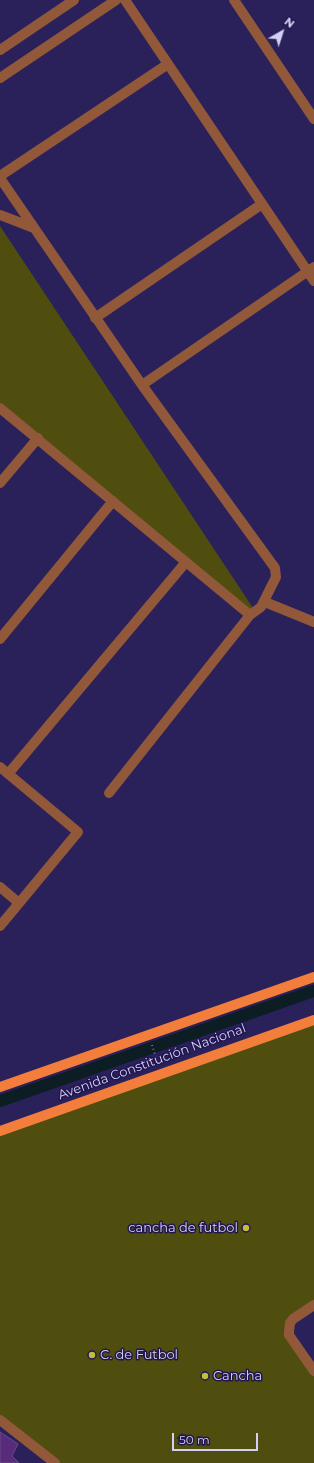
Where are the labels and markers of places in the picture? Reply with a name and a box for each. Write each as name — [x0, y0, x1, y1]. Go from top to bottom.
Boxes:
place label: cancha de futbol — [128, 1220, 238, 1236]
marker: cancha de futbol — [241, 1223, 251, 1233]
place label: C. de Futbol — [100, 1347, 178, 1363]
marker: C. de Futbol — [87, 1350, 97, 1360]
place label: Cancha — [213, 1368, 262, 1384]
marker: Cancha — [200, 1371, 210, 1381]

